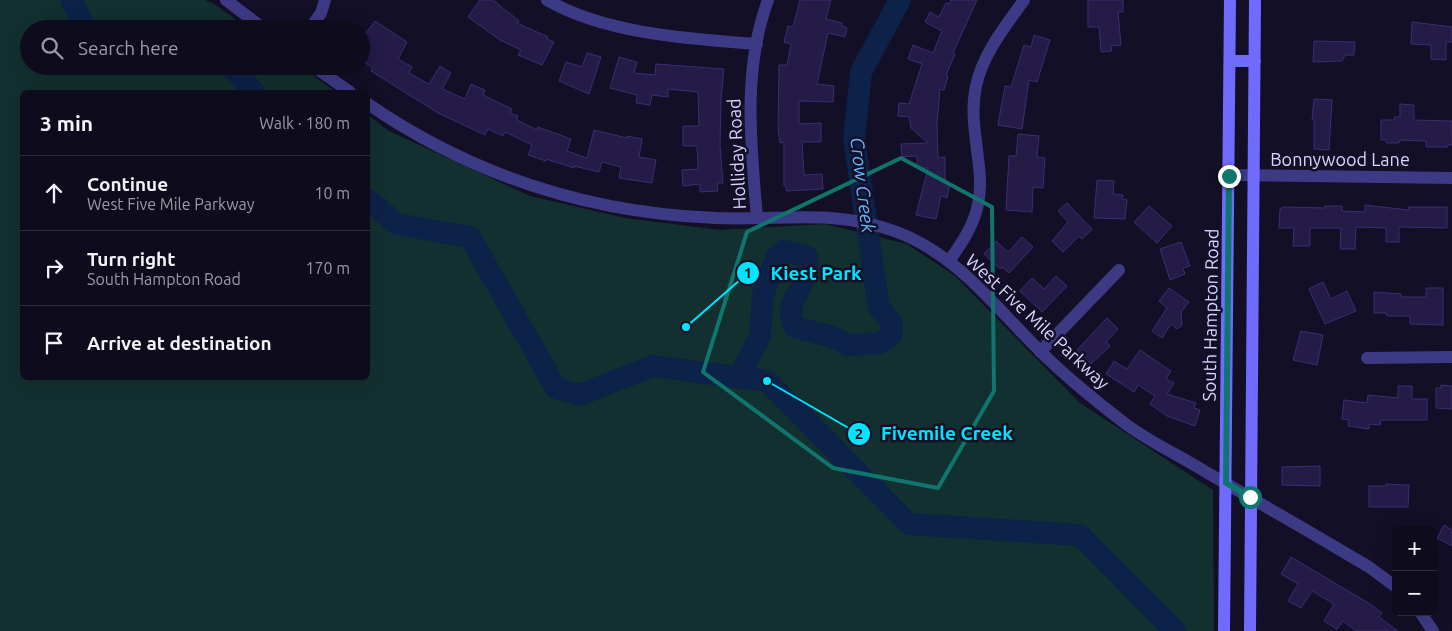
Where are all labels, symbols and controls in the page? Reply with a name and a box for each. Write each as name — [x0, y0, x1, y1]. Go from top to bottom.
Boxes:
search box — [20, 20, 370, 75]
icon: search — [38, 34, 66, 62]
text: Search here — [78, 37, 178, 59]
street label: Holliday Road — [723, 98, 749, 210]
text: 3 min — [40, 111, 93, 135]
text: Walk · 180 m — [259, 114, 350, 132]
water label: Crow Creek — [846, 136, 880, 235]
street label: Bonnywood Lane — [1270, 149, 1410, 169]
route end — [1218, 165, 1241, 188]
text: Continue — [87, 173, 168, 195]
icon: ahead — [40, 179, 68, 207]
text: 10 m — [314, 184, 350, 202]
text: West Five Mile Parkway — [87, 195, 254, 213]
street label: South Hampton Road — [1198, 228, 1222, 402]
text: Turn right — [87, 248, 175, 270]
street label: West Five Mile Parkway — [962, 249, 1114, 393]
icon: right — [40, 254, 68, 282]
callout: Kiest Park — [736, 256, 872, 290]
text: 170 m — [305, 259, 350, 277]
text: Kiest Park — [770, 262, 862, 284]
text: 1 — [744, 264, 752, 281]
text: South Hampton Road — [87, 270, 241, 288]
icon: arrive — [40, 329, 68, 357]
text: Arrive at destination — [87, 332, 272, 354]
callout: Fivemile Creek — [846, 417, 1023, 451]
text: Fivemile Creek — [881, 422, 1013, 444]
text: 2 — [855, 425, 863, 442]
route start — [1239, 486, 1262, 509]
map controls — [1392, 526, 1437, 616]
button: + — [1392, 526, 1437, 571]
button: − — [1392, 571, 1437, 616]

